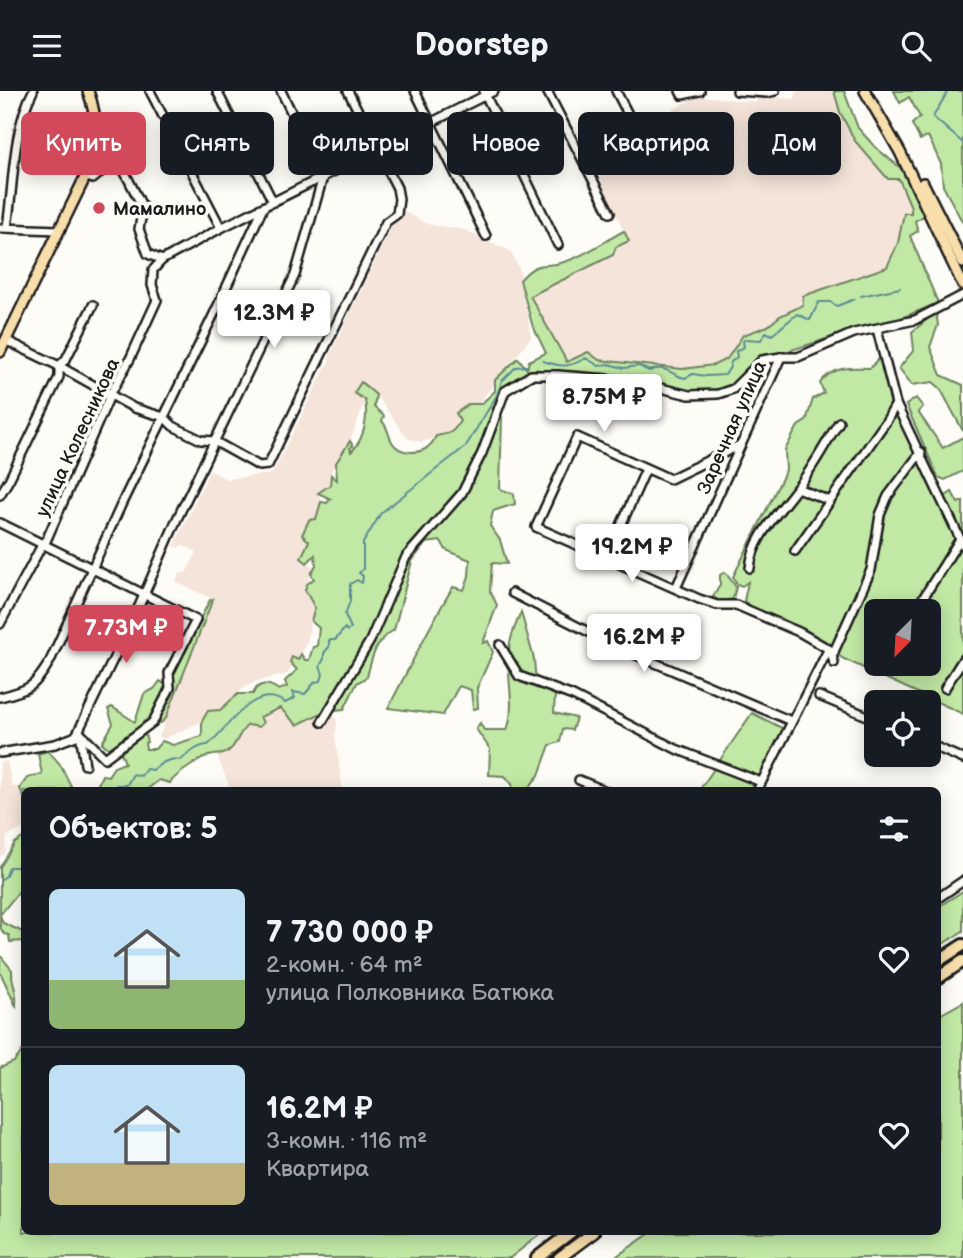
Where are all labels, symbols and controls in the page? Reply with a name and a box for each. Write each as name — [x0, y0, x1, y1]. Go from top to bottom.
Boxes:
text: Doorstep — [414, 26, 549, 65]
icon: menu — [28, 27, 66, 65]
icon: search — [897, 27, 935, 65]
chip: Купить — [21, 112, 146, 175]
chip: Снять — [160, 112, 274, 175]
chip: Фильтры — [288, 112, 433, 175]
chip: Новое — [447, 112, 564, 175]
chip: Квартира — [578, 112, 734, 175]
chip: Дом — [748, 112, 841, 175]
place label: Мамалино — [113, 198, 206, 221]
marker: Мамалино — [91, 200, 107, 216]
pin: 12.3M ₽ — [209, 291, 339, 350]
text: 12.3M ₽ — [233, 299, 315, 327]
street label: улица Колесникова — [31, 355, 125, 521]
street label: Заречная улица — [693, 357, 772, 498]
pin: 8.75M ₽ — [539, 375, 669, 434]
text: 8.75M ₽ — [562, 383, 646, 411]
pin: 19.2M ₽ — [567, 525, 697, 584]
text: 19.2M ₽ — [591, 533, 673, 561]
north arrow — [864, 599, 942, 675]
map controls — [864, 599, 941, 767]
pin: 7.73M ₽ — [61, 605, 191, 665]
text: 7.73M ₽ — [84, 614, 168, 642]
pin: 16.2M ₽ — [579, 615, 709, 674]
text: 16.2M ₽ — [603, 623, 685, 651]
button: locate — [864, 690, 941, 767]
icon: filters — [875, 810, 913, 848]
text: Объектов: 5 — [49, 811, 218, 847]
text: 7 730 000 ₽ — [266, 915, 433, 951]
icon: home — [105, 917, 189, 1001]
icon: heart — [875, 940, 913, 978]
text: 2-комн. · 64 m² — [266, 951, 423, 979]
text: улица Полковника Батюка — [266, 979, 554, 1007]
text: 16.2M ₽ — [266, 1091, 373, 1127]
icon: home — [105, 1093, 189, 1177]
icon: heart — [875, 1116, 913, 1154]
text: 3-комн. · 116 m² — [266, 1127, 427, 1155]
text: Квартира — [266, 1155, 369, 1183]

